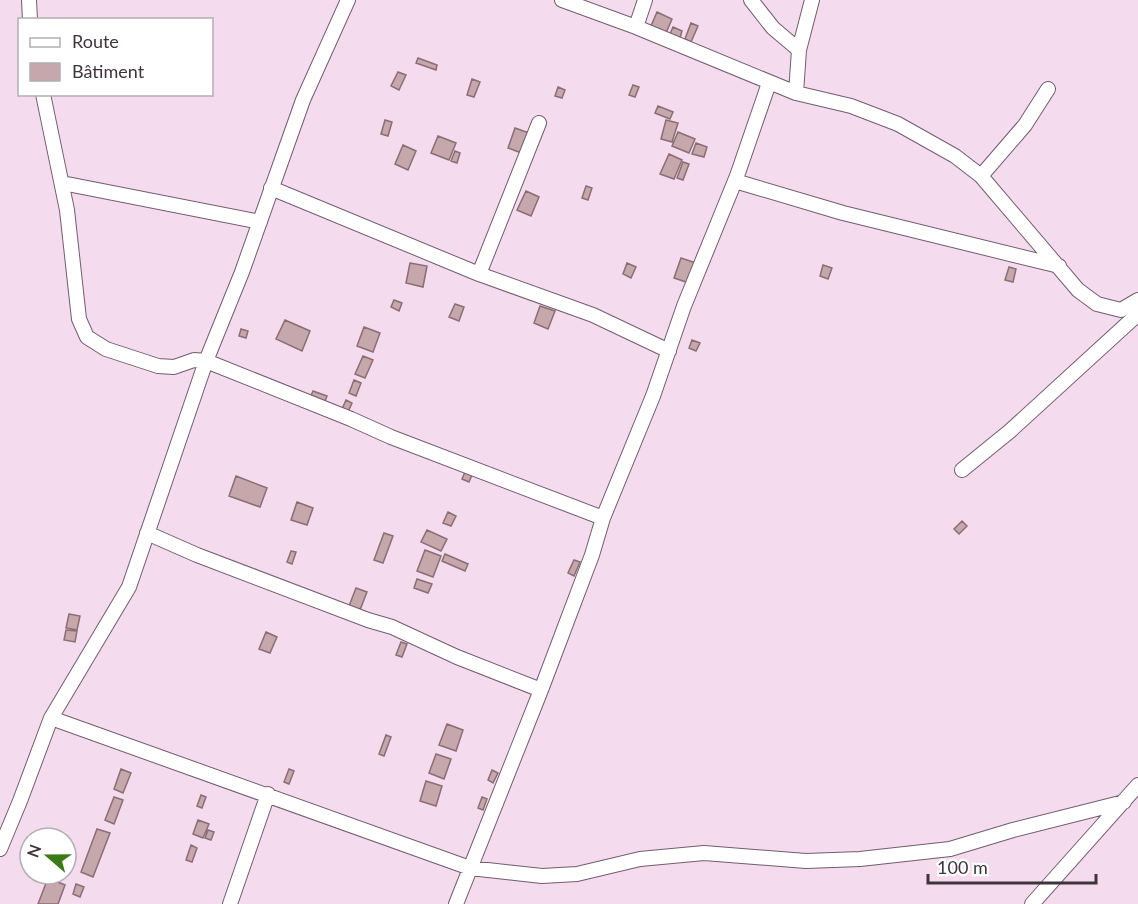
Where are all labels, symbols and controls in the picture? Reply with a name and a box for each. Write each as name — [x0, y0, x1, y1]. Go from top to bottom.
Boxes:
legend — [18, 18, 213, 96]
text: Route — [72, 30, 119, 52]
text: Bâtiment — [72, 60, 145, 82]
north arrow — [18, 826, 78, 886]
text: N — [22, 842, 44, 860]
scale bar — [928, 847, 1096, 885]
text: 100 m — [937, 856, 988, 878]

